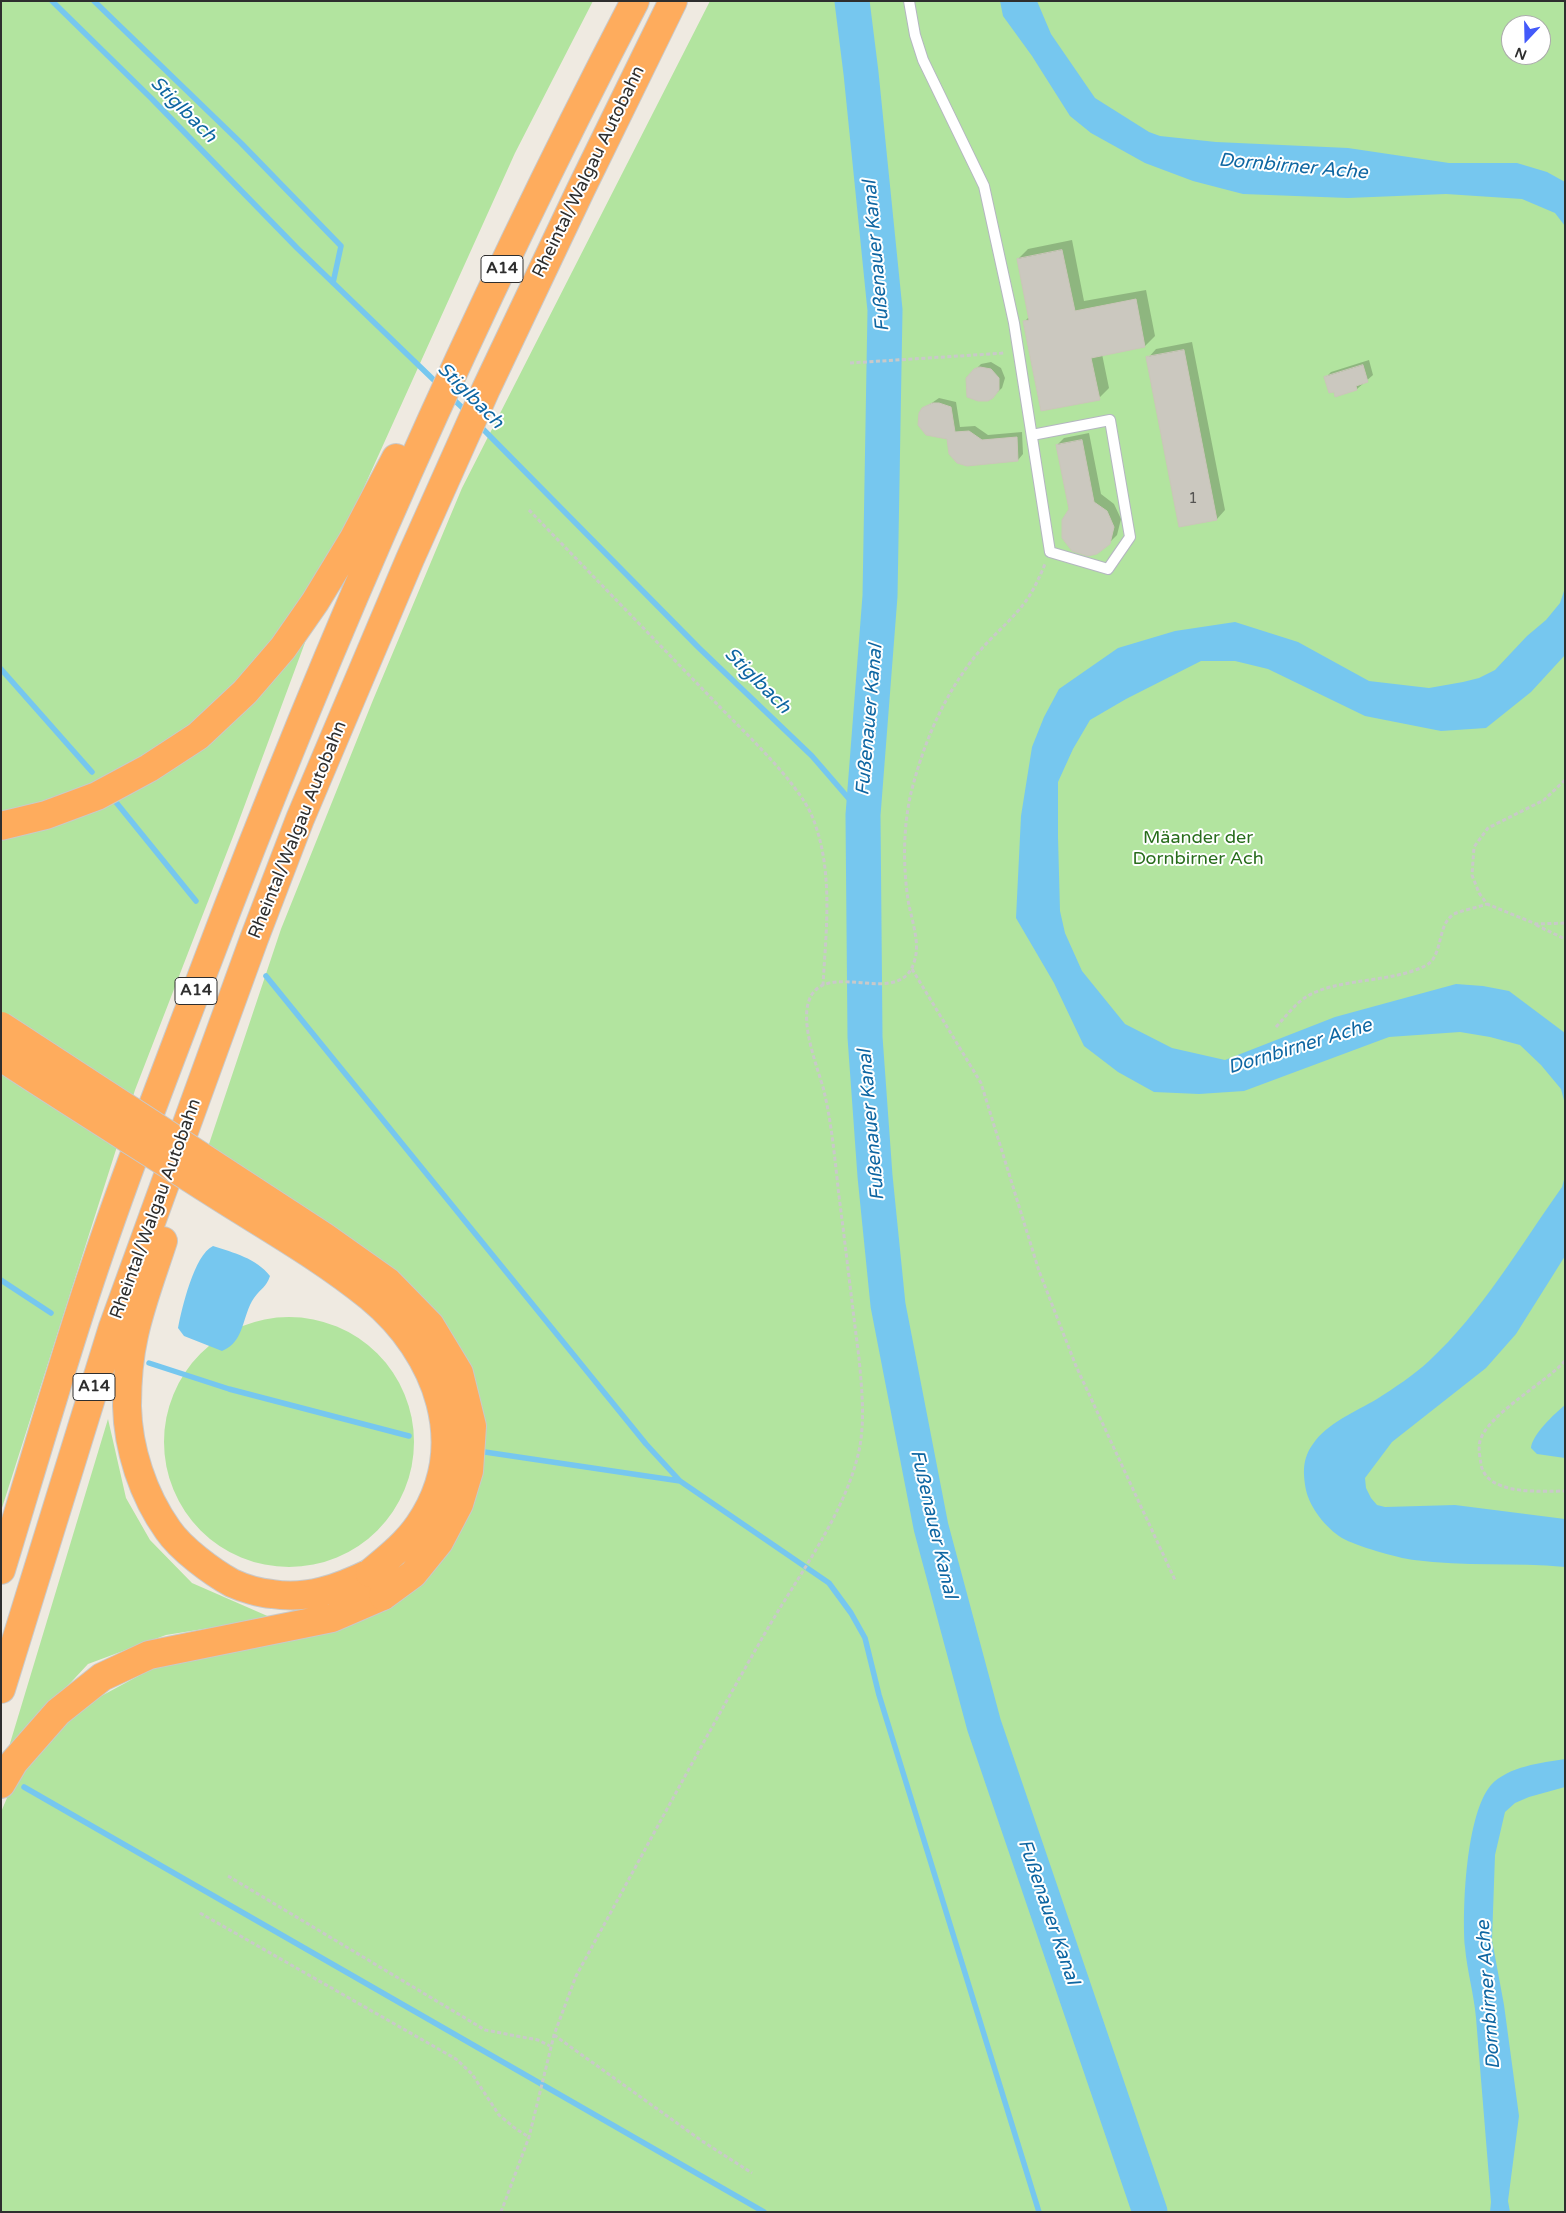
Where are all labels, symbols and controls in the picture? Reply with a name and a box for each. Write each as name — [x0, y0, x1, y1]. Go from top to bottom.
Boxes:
north arrow — [1501, 15, 1551, 65]
text: N — [1513, 44, 1529, 63]
street label: Rheintal/Walgau Autobahn — [528, 63, 650, 281]
water label: Stiglbach — [145, 72, 221, 148]
water label: Dornbirner Ache — [1218, 149, 1368, 185]
water label: Fußenauer Kanal — [859, 179, 895, 333]
road number: A14 — [481, 255, 523, 282]
water label: Stiglbach — [432, 358, 508, 434]
house number: 1 — [1188, 490, 1198, 508]
water label: Stiglbach — [719, 643, 795, 719]
water label: Fußenauer Kanal — [852, 643, 888, 797]
street label: Rheintal/Walgau Autobahn — [244, 718, 352, 942]
park label: Mäander der Dornbirner Ach — [1132, 827, 1264, 870]
road number: A14 — [175, 978, 217, 1004]
water label: Dornbirner Ache — [1225, 1014, 1375, 1080]
water label: Fußenauer Kanal — [854, 1048, 890, 1202]
street label: Rheintal/Walgau Autobahn — [106, 1096, 206, 1322]
road number: A14 — [73, 1374, 115, 1400]
water label: Fußenauer Kanal — [905, 1447, 961, 1601]
water label: Fußenauer Kanal — [1012, 1836, 1084, 1988]
water label: Dornbirner Ache — [1472, 1920, 1506, 2070]

